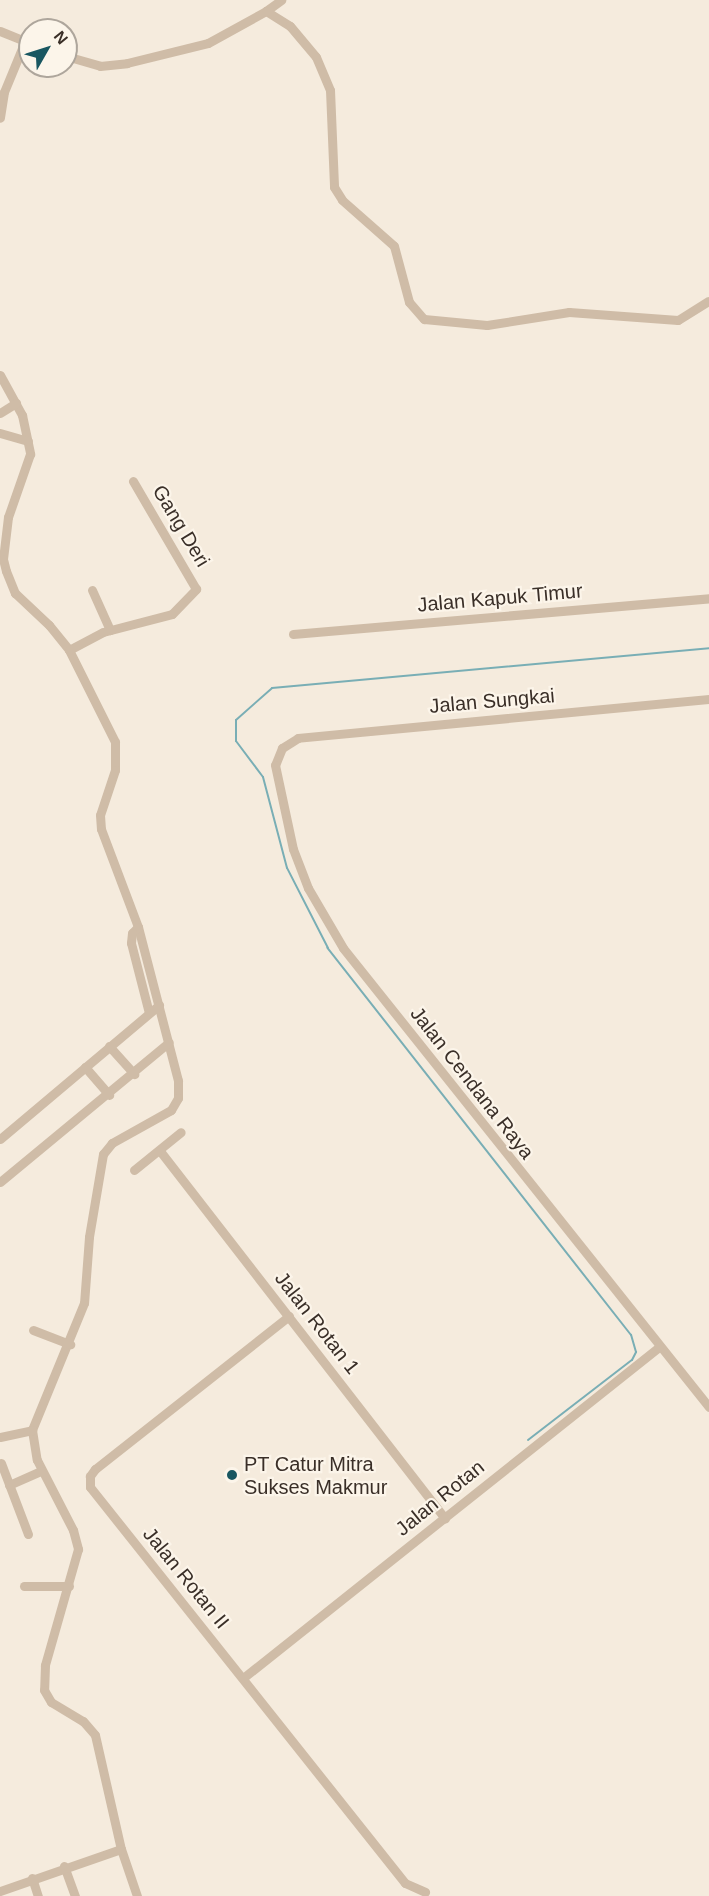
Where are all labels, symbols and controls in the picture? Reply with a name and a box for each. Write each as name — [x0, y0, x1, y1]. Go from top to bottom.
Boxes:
north arrow — [18, 18, 78, 78]
text: N — [51, 28, 71, 47]
street label: Gang Deri — [147, 481, 215, 571]
street label: Jalan Kapuk Timur — [416, 579, 584, 617]
street label: Jalan Sungkai — [428, 684, 556, 718]
street label: Jalan Cendana Raya — [405, 1002, 539, 1164]
street label: Jalan Rotan 1 — [270, 1267, 364, 1379]
place label: PT Catur Mitra Sukses Makmur — [244, 1452, 387, 1499]
street label: Jalan Rotan — [391, 1455, 489, 1541]
marker: PT Catur Mitra Sukses Makmur — [225, 1468, 239, 1482]
street label: Jalan Rotan II — [138, 1522, 234, 1634]

